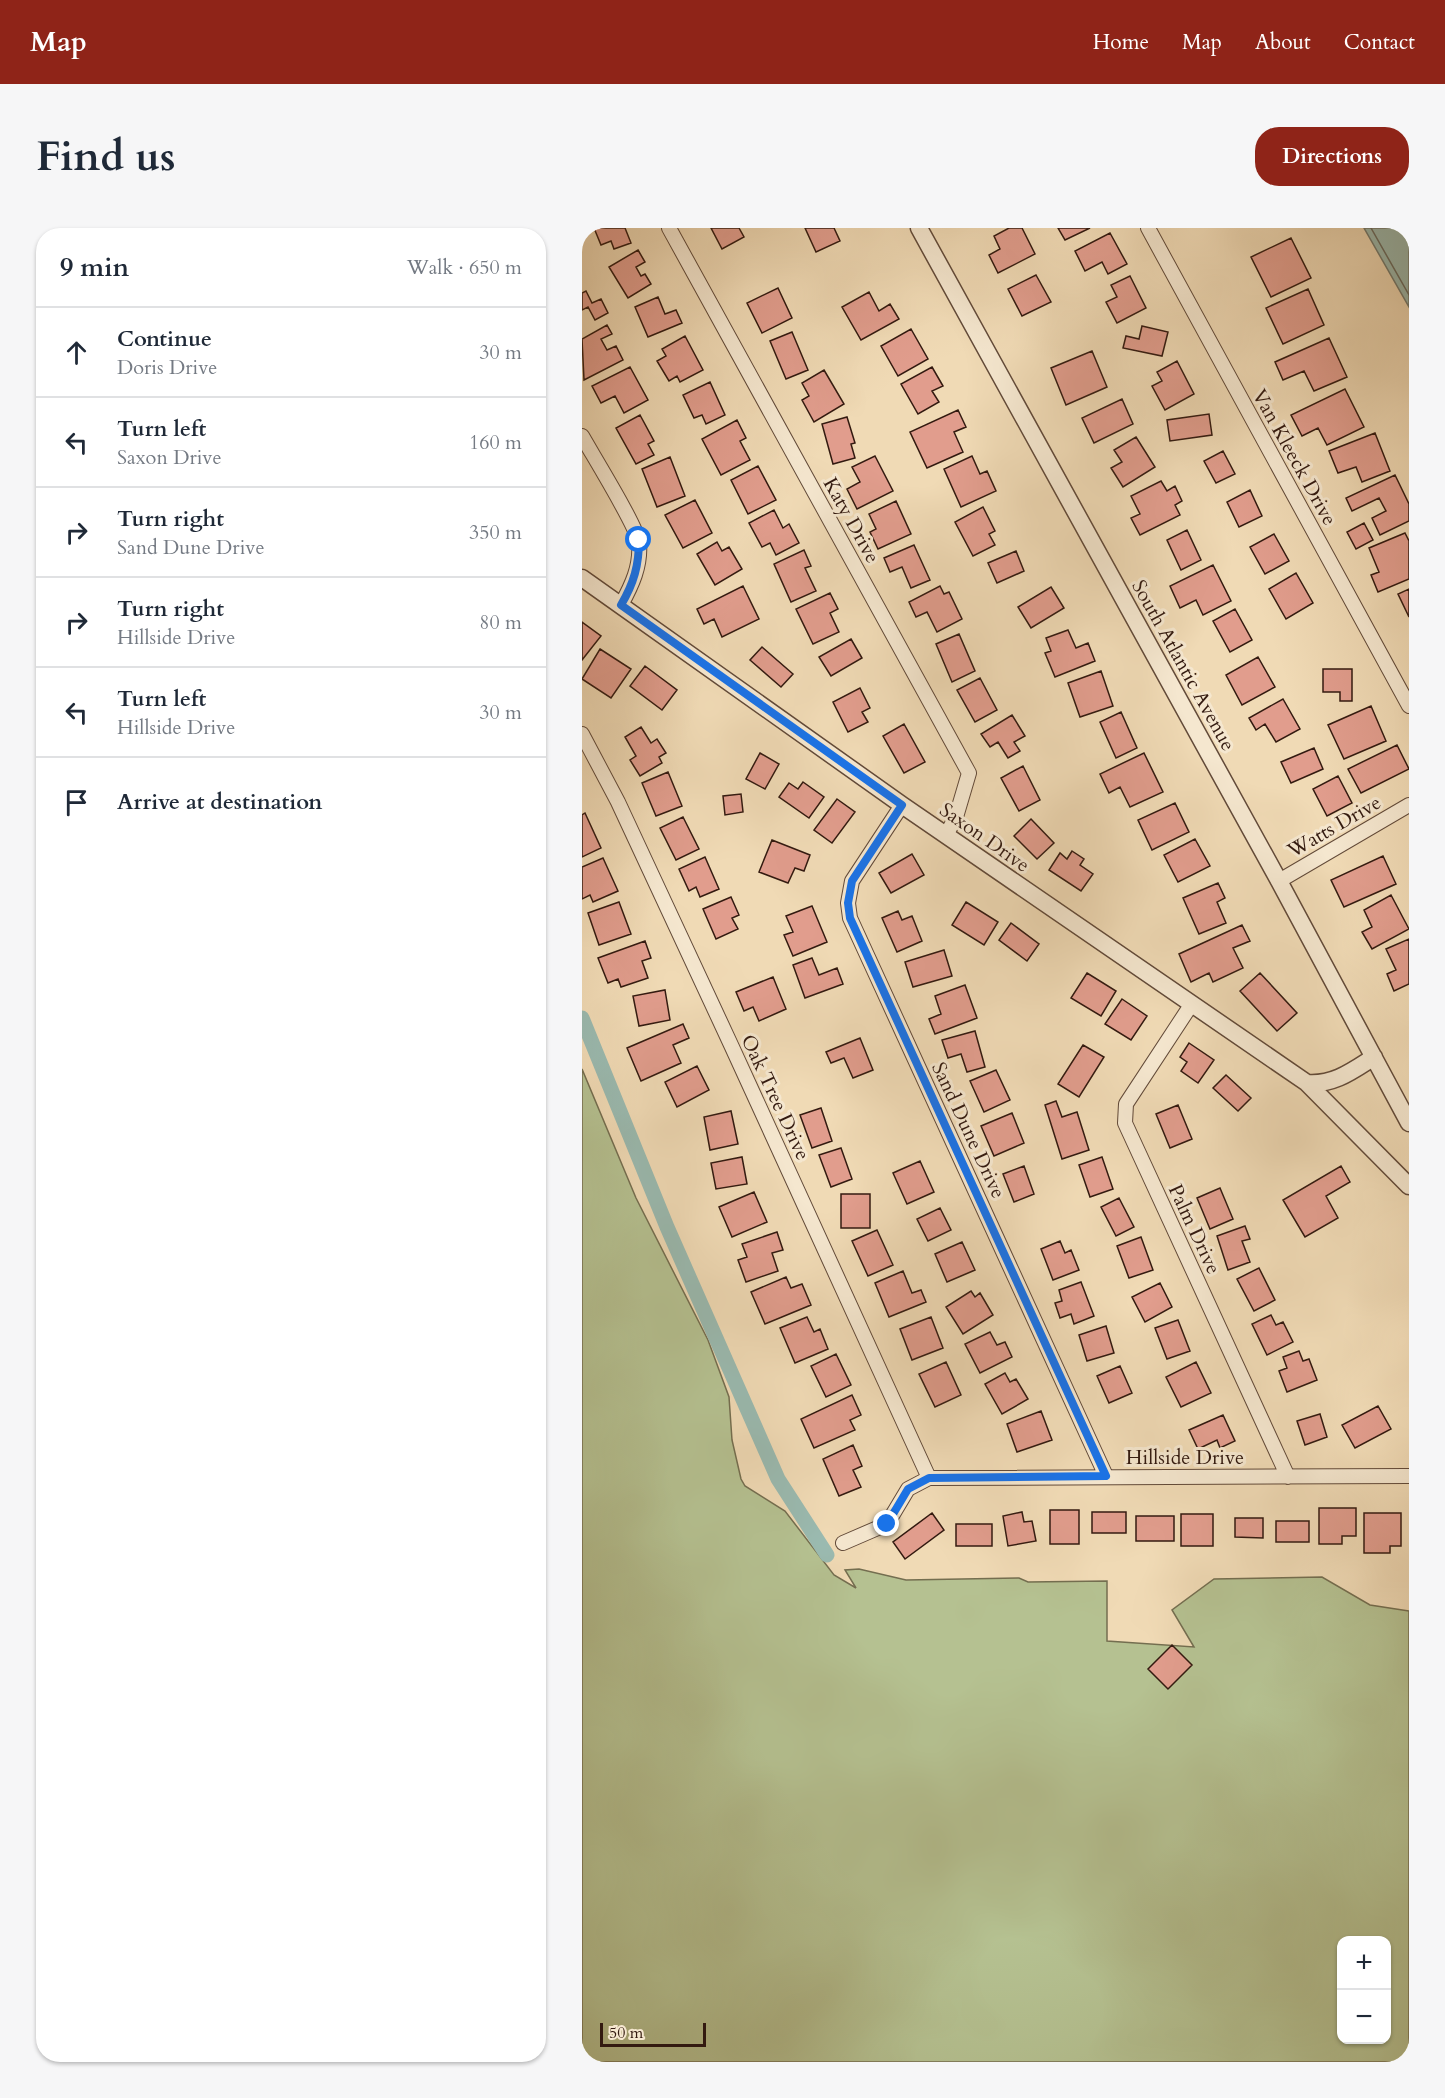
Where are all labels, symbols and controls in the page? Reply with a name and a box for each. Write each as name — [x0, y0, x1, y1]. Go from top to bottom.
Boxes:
text: Map — [30, 23, 87, 61]
text: Home — [1093, 28, 1149, 57]
text: Map — [1182, 28, 1222, 57]
text: About — [1255, 28, 1311, 57]
text: Contact — [1344, 28, 1415, 57]
button: Directions — [1255, 127, 1409, 186]
text: Find us — [36, 128, 176, 185]
text: 9 min — [60, 250, 129, 285]
text: Walk · 650 m — [407, 254, 522, 281]
text: Continue — [117, 324, 212, 354]
icon: ahead — [60, 336, 93, 369]
text: 30 m — [479, 339, 522, 366]
text: Doris Drive — [117, 354, 217, 381]
street label: Van Kleeck Drive — [1246, 384, 1343, 530]
text: Turn left — [117, 414, 206, 444]
icon: left — [60, 426, 93, 459]
text: 160 m — [469, 429, 522, 456]
text: Saxon Drive — [117, 444, 222, 471]
street label: Katy Drive — [817, 473, 886, 568]
text: Turn right — [117, 504, 224, 534]
icon: right — [60, 516, 93, 549]
text: 350 m — [469, 519, 522, 546]
route start — [625, 526, 651, 552]
text: Sand Dune Drive — [117, 534, 264, 561]
street label: South Atlantic Avenue — [1125, 575, 1242, 755]
text: Turn right — [117, 594, 224, 624]
icon: right — [60, 606, 93, 639]
text: 80 m — [479, 609, 522, 636]
text: Hillside Drive — [117, 624, 235, 651]
text: Turn left — [117, 684, 206, 714]
icon: left — [60, 696, 93, 729]
text: 30 m — [479, 699, 522, 726]
text: Hillside Drive — [117, 714, 235, 741]
icon: arrive — [60, 786, 93, 819]
text: Arrive at destination — [117, 787, 322, 817]
street label: Watts Drive — [1282, 789, 1386, 865]
street label: Saxon Drive — [934, 796, 1035, 878]
street label: Oak Tree Drive — [735, 1030, 816, 1164]
street label: Sand Dune Drive — [925, 1058, 1012, 1203]
street label: Palm Drive — [1162, 1180, 1227, 1279]
street label: Hillside Drive — [1126, 1444, 1244, 1471]
route end — [873, 1510, 899, 1536]
map controls — [1337, 1936, 1391, 2044]
button: + — [1337, 1936, 1391, 1990]
button: − — [1337, 1990, 1391, 2044]
scale bar — [600, 2020, 706, 2048]
text: 50 m — [609, 2022, 643, 2044]

